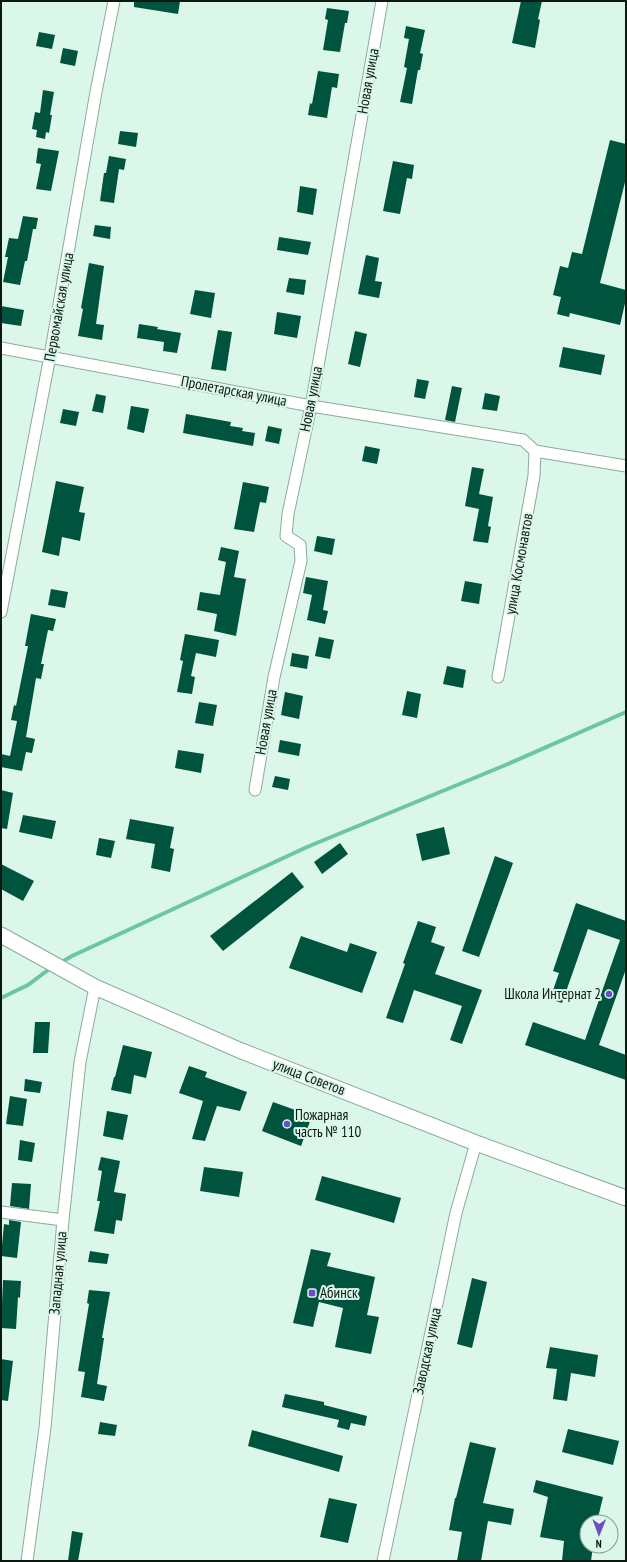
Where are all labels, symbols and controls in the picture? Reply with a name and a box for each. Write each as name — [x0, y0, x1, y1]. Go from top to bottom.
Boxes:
street label: Новая улица — [352, 47, 383, 115]
street label: Первомайская улица — [40, 251, 77, 363]
street label: Новая улица — [295, 365, 326, 433]
street label: Пролетарская улица — [180, 371, 289, 410]
street label: улица Космонавтов — [500, 512, 537, 616]
street label: Новая улица — [250, 688, 281, 756]
place label: Школа Интернат 2 — [504, 984, 601, 1003]
marker: Школа Интернат 2 — [604, 989, 614, 999]
street label: улица Советов — [270, 1054, 348, 1099]
place label: Пожарная часть № 110 — [295, 1105, 361, 1141]
marker: Пожарная часть № 110 — [282, 1119, 292, 1129]
street label: Западная улица — [44, 1230, 71, 1315]
place label: Абинск — [320, 1283, 358, 1302]
marker: Абинск — [307, 1288, 317, 1298]
street label: Заводская улица — [408, 1306, 445, 1396]
north arrow — [579, 1514, 619, 1554]
text: N — [596, 1537, 602, 1551]

